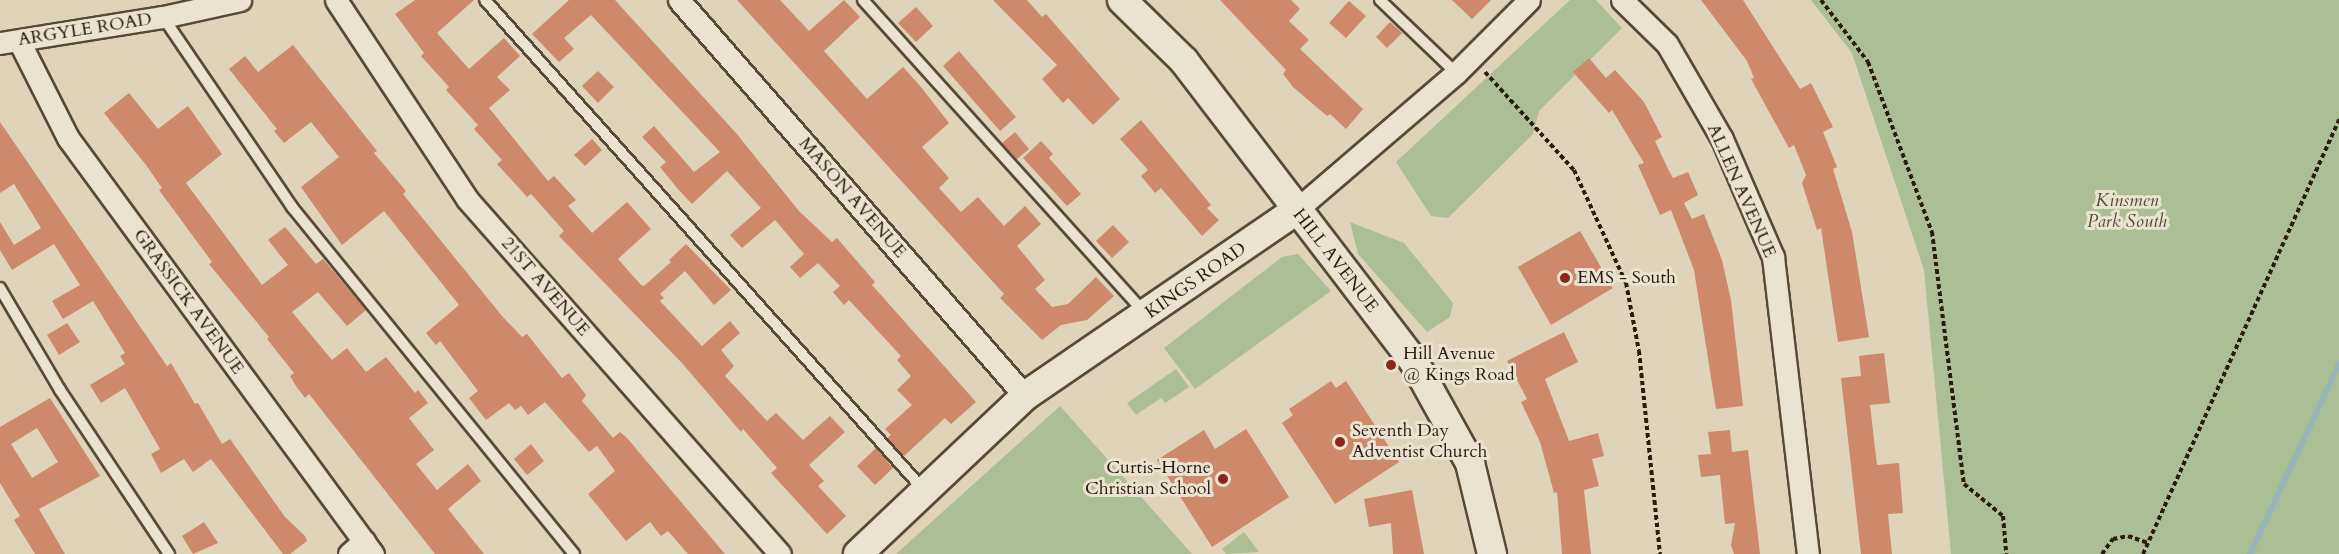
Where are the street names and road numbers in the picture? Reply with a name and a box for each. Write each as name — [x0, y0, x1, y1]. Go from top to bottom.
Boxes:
street label: ARGYLE ROAD — [17, 9, 153, 51]
street label: ALLEN AVENUE — [1702, 121, 1780, 261]
street label: MASON AVENUE — [794, 133, 910, 263]
street label: HILL AVENUE — [1288, 205, 1382, 317]
street label: GRASSICK AVENUE — [128, 225, 248, 379]
street label: 21ST AVENUE — [496, 233, 594, 341]
street label: KINGS ROAD — [1141, 238, 1251, 324]

